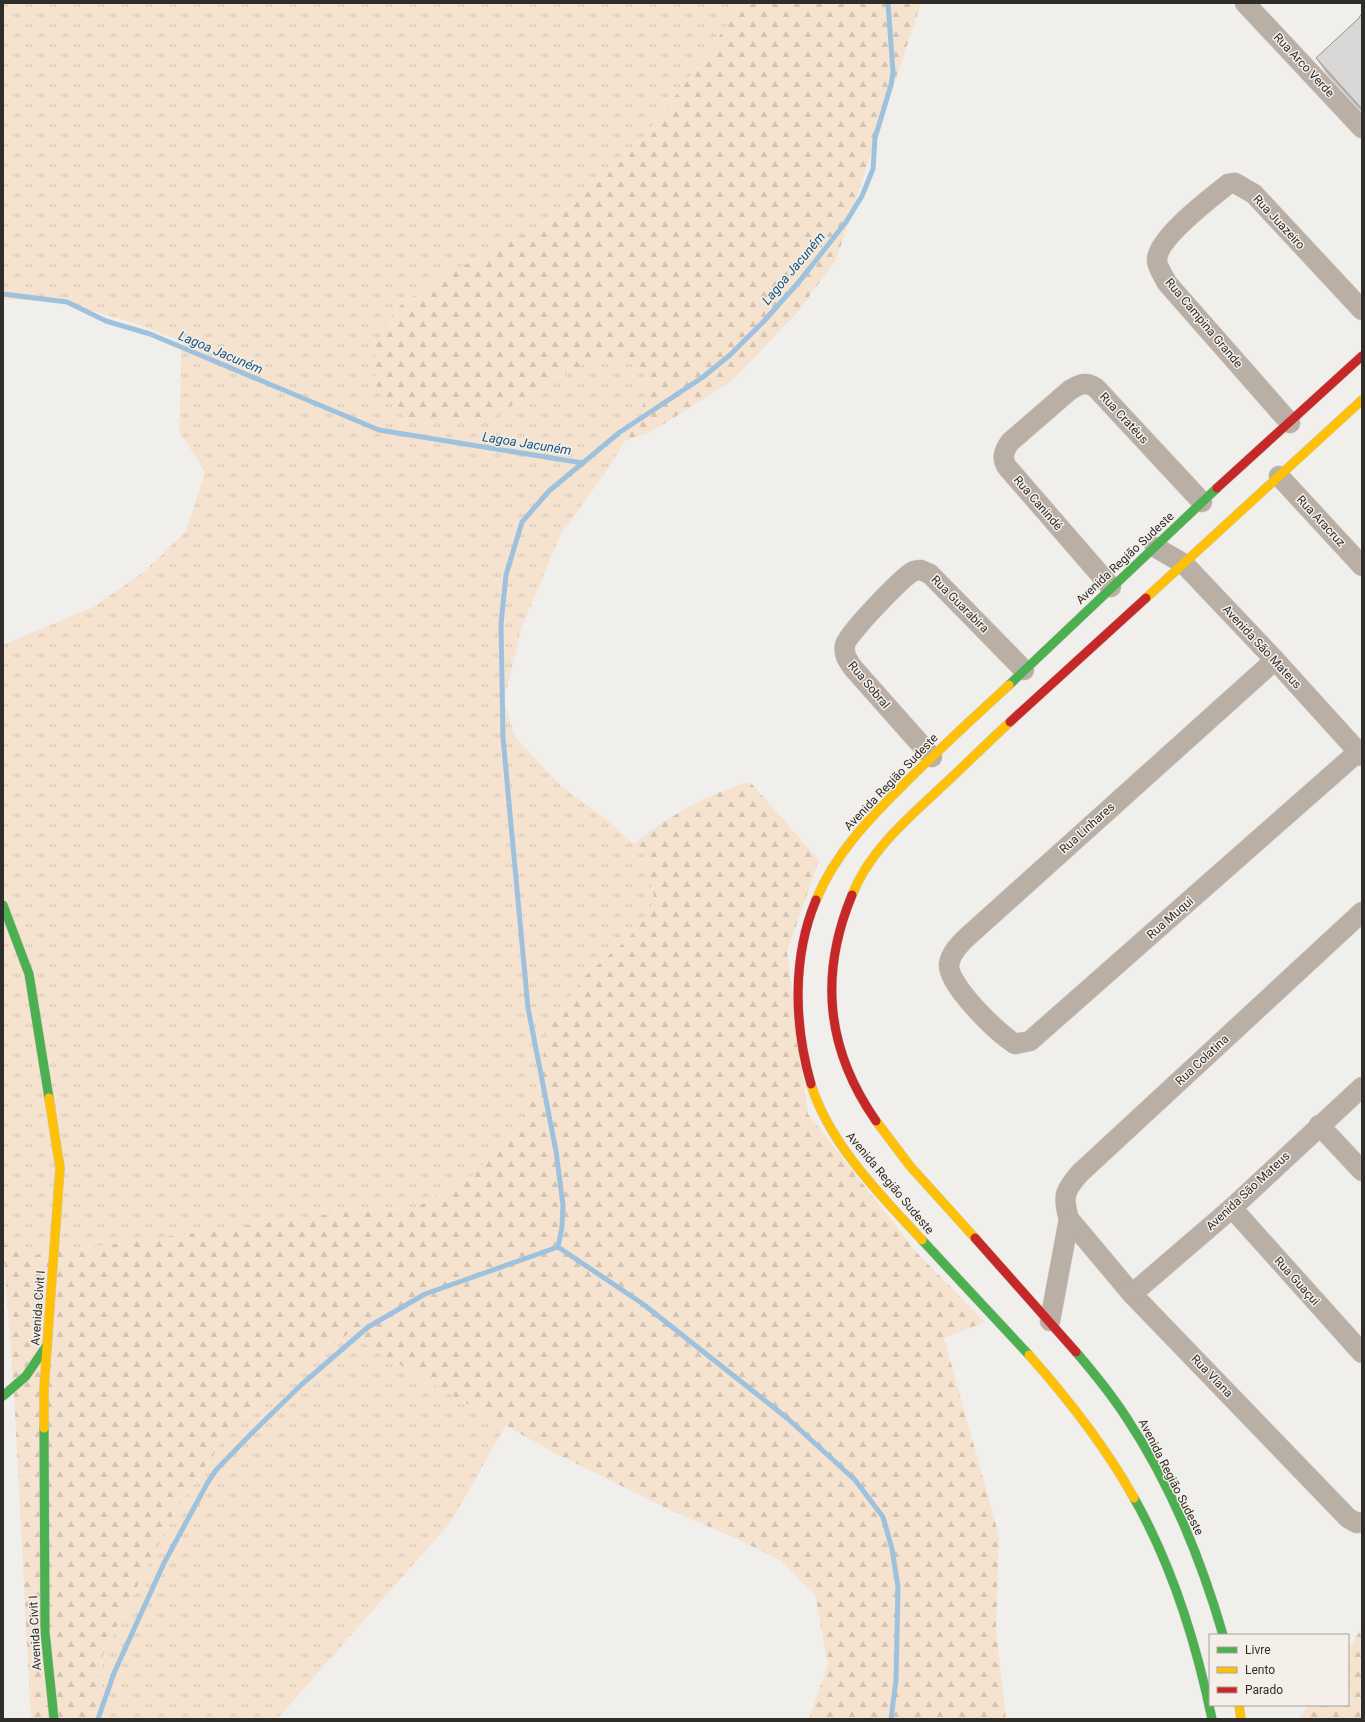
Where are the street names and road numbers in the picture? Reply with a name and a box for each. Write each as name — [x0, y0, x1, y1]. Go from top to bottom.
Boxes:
street label: Rua Arco Verde — [1271, 30, 1337, 100]
street label: Rua Juazeiro — [1250, 192, 1308, 252]
street label: Rua Campina Grande — [1162, 275, 1246, 371]
street label: Rua Cratéus — [1097, 390, 1151, 446]
street label: Rua Canindé — [1011, 473, 1065, 533]
street label: Rua Aracruz — [1294, 493, 1348, 549]
street label: Avenida Região Sudeste — [1073, 509, 1177, 607]
street label: Rua Guarabira — [928, 572, 992, 636]
street label: Avenida São Mateus — [1220, 602, 1304, 692]
street label: Rua Sobral — [845, 658, 893, 712]
street label: Avenida Região Sudeste — [841, 731, 941, 833]
street label: Rua Linhares — [1057, 800, 1117, 856]
street label: Rua Muqui — [1144, 894, 1196, 942]
street label: Rua Colatina — [1172, 1032, 1232, 1088]
street label: Avenida Região Sudeste — [843, 1129, 937, 1237]
street label: Avenida São Mateus — [1203, 1149, 1293, 1233]
street label: Rua Guaçui — [1272, 1254, 1323, 1308]
street label: Avenida Civit I — [28, 1270, 48, 1346]
street label: Rua Viana — [1188, 1352, 1236, 1400]
street label: Avenida Região Sudeste — [1136, 1417, 1206, 1537]
street label: Avenida Civit I — [26, 1595, 44, 1671]

